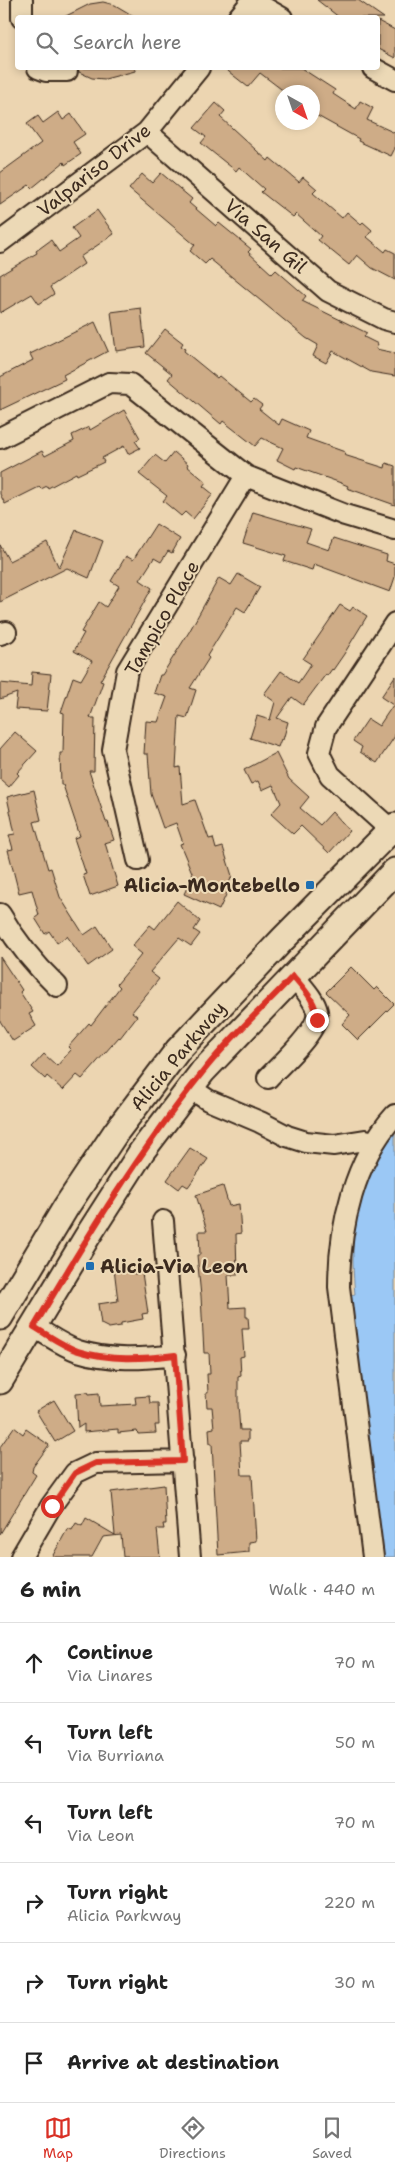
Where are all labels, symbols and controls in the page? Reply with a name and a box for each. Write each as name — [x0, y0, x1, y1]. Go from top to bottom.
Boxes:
search box — [15, 15, 380, 70]
icon: search — [33, 29, 61, 57]
text: Search here — [73, 30, 182, 55]
north arrow — [275, 85, 320, 130]
street label: Valpariso Drive — [32, 118, 156, 222]
street label: Via San Gil — [219, 193, 313, 279]
street label: Tampico Place — [119, 556, 205, 680]
place label: Alicia-Montebello — [124, 873, 300, 898]
marker: Alicia-Montebello — [304, 879, 316, 891]
street label: Alicia Parkway — [125, 996, 231, 1116]
route end — [306, 1009, 329, 1032]
place label: Alicia-Via Leon — [100, 1254, 248, 1279]
marker: Alicia-Via Leon — [84, 1260, 96, 1272]
route start — [41, 1495, 64, 1518]
text: 6 min — [20, 1576, 81, 1604]
text: Walk · 440 m — [269, 1579, 375, 1600]
text: Continue — [67, 1640, 153, 1665]
icon: ahead — [20, 1649, 48, 1677]
text: 70 m — [334, 1652, 375, 1673]
text: Via Linares — [67, 1665, 153, 1686]
text: Turn left — [67, 1720, 153, 1745]
icon: left — [20, 1729, 48, 1757]
text: 50 m — [335, 1732, 375, 1753]
text: Via Burriana — [67, 1745, 164, 1766]
text: Turn left — [67, 1800, 153, 1825]
icon: left — [20, 1809, 48, 1837]
text: 70 m — [334, 1812, 375, 1833]
text: Via Leon — [67, 1825, 134, 1846]
text: Turn right — [67, 1880, 168, 1905]
icon: right — [20, 1889, 48, 1917]
text: 220 m — [323, 1892, 375, 1913]
text: Alicia Parkway — [67, 1905, 182, 1926]
icon: right — [20, 1969, 48, 1997]
text: Turn right — [67, 1970, 168, 1995]
text: 30 m — [334, 1972, 375, 1993]
icon: arrive — [20, 2049, 48, 2077]
text: Arrive at destination — [67, 2050, 279, 2075]
tab: Map — [43, 2114, 73, 2162]
tab: Directions — [159, 2114, 226, 2162]
tab: Saved — [312, 2114, 352, 2162]

